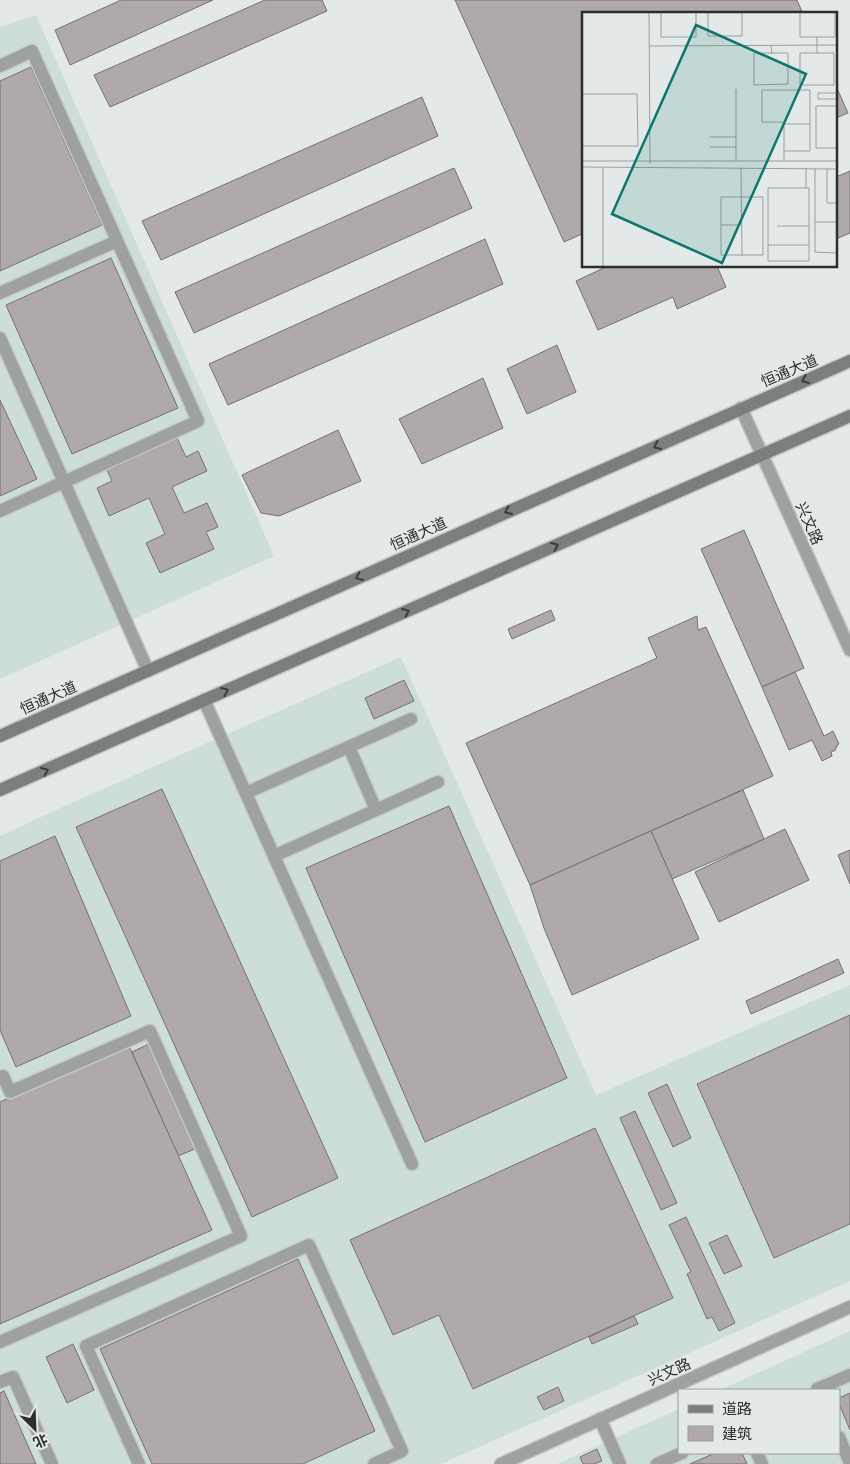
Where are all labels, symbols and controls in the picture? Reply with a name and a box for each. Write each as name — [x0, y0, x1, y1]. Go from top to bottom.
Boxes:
inset map — [582, 12, 838, 268]
street label: 恒通大道 — [758, 350, 820, 390]
one-way arrow — [801, 374, 810, 385]
one-way arrow — [653, 439, 662, 450]
street label: 兴文路 — [793, 499, 827, 547]
one-way arrow — [504, 505, 513, 516]
street label: 恒通大道 — [387, 513, 449, 553]
one-way arrow — [550, 542, 559, 553]
one-way arrow — [355, 571, 364, 582]
one-way arrow — [401, 607, 410, 618]
street label: 恒通大道 — [17, 677, 79, 717]
one-way arrow — [220, 687, 229, 698]
one-way arrow — [40, 766, 49, 777]
street label: 兴文路 — [645, 1354, 693, 1388]
legend — [678, 1389, 840, 1454]
text: 道路 — [722, 1399, 752, 1417]
north arrow — [10, 1404, 60, 1454]
text: 建筑 — [722, 1424, 752, 1442]
text: 北 — [31, 1431, 50, 1452]

